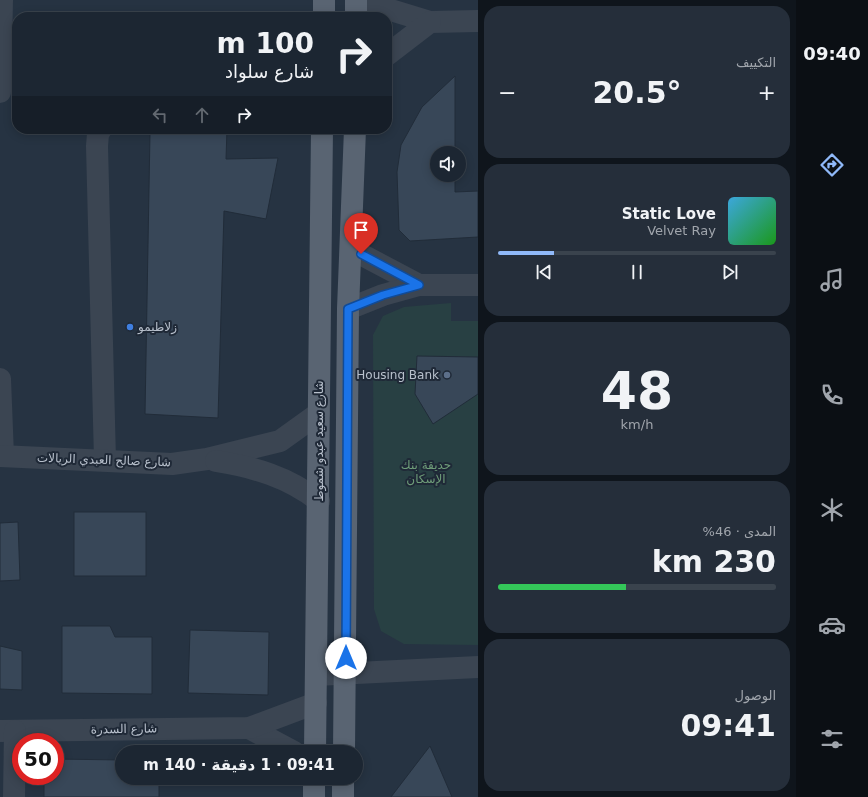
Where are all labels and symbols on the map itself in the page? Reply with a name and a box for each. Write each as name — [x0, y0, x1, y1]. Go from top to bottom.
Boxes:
pin — [344, 213, 378, 254]
place label: زلاطيمو — [137, 320, 177, 335]
marker: زلاطيمو — [125, 322, 135, 332]
place label: Housing Bank — [356, 368, 439, 382]
marker: Housing Bank — [442, 370, 452, 380]
street label: شارع سعيد عبدو شموط — [312, 380, 327, 502]
street label: شارع صالح العبدي الريالات — [37, 451, 171, 470]
park label: حديقة بنك الإسكان — [401, 458, 451, 486]
position arrow — [325, 637, 367, 679]
street label: شارع السدرة — [91, 721, 157, 738]
speed limit sign: 50 — [12, 733, 64, 785]

